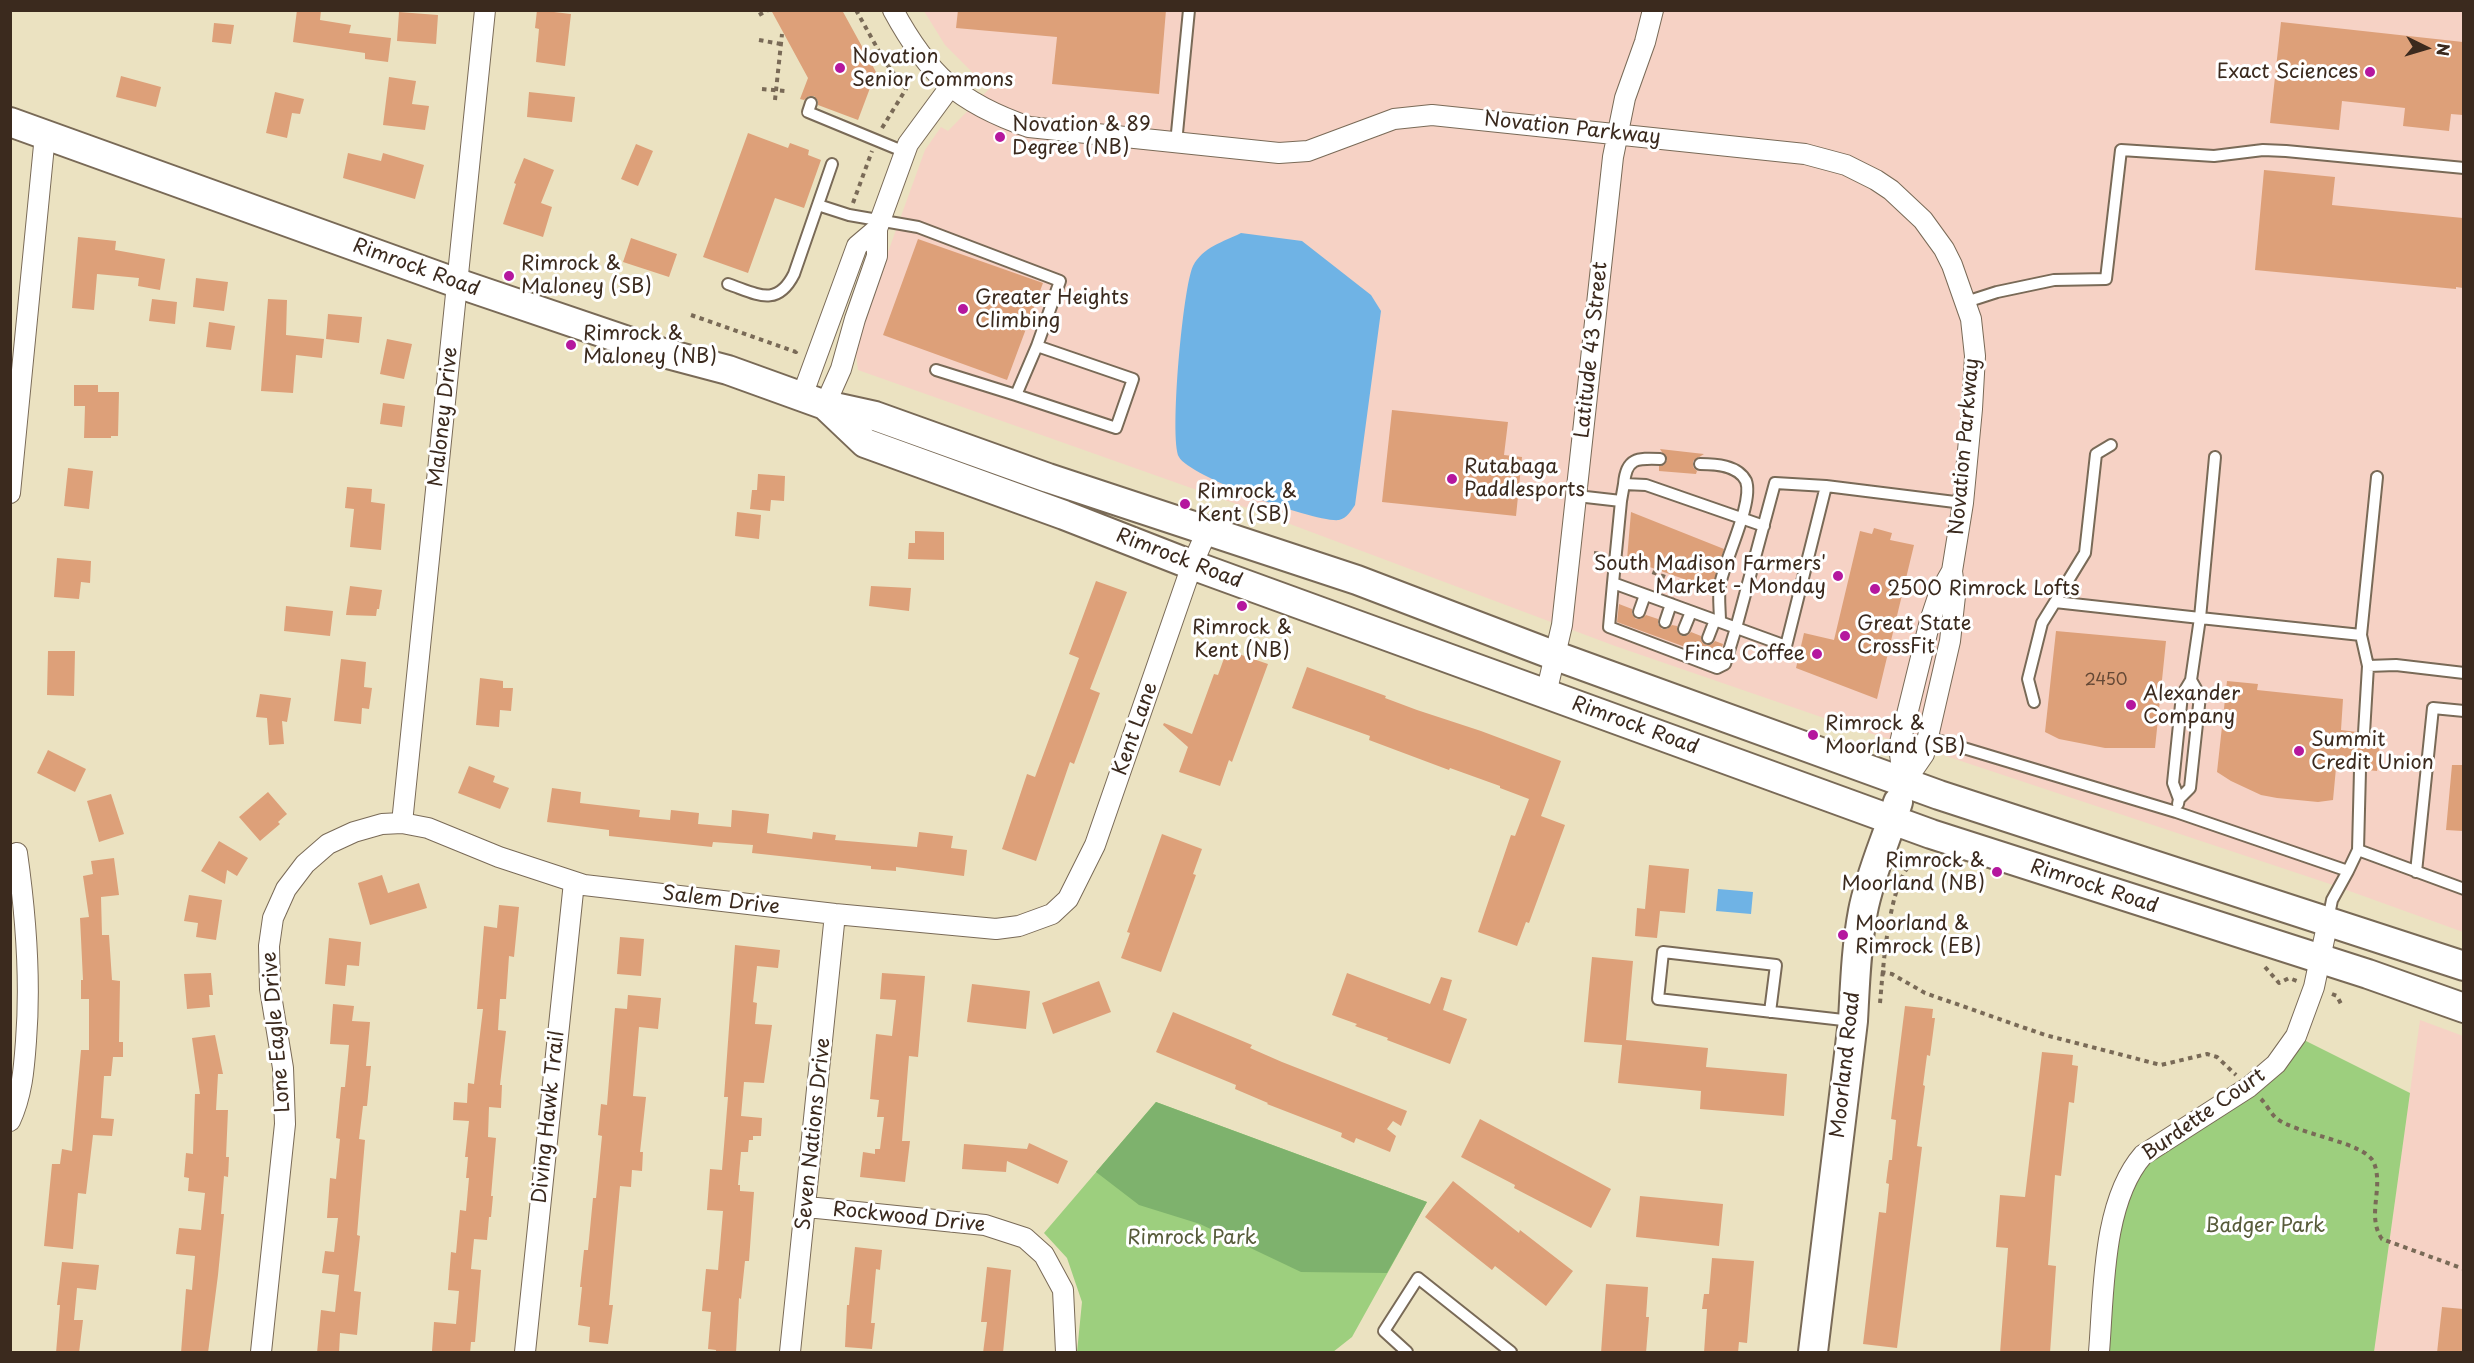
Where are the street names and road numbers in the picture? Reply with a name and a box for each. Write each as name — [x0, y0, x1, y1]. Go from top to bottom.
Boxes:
street label: Novation Parkway — [1482, 108, 1662, 150]
street label: Rimrock Road — [349, 234, 483, 302]
street label: Latitude 43 Street — [1571, 261, 1613, 439]
street label: Maloney Drive — [425, 346, 463, 488]
street label: Novation Parkway — [1945, 357, 1985, 537]
street label: Rimrock Road — [1113, 524, 1245, 594]
street label: Kent Lane — [1109, 679, 1163, 779]
street label: Rimrock Road — [1568, 692, 1702, 760]
street label: Rimrock Road — [2027, 855, 2161, 919]
street label: Salem Drive — [661, 882, 781, 920]
street label: Lone Eagle Drive — [258, 951, 296, 1113]
street label: Moorland Road — [1826, 991, 1866, 1139]
street label: Diving Hawk Trail — [528, 1029, 570, 1205]
street label: Seven Nations Drive — [792, 1036, 836, 1232]
street label: Burdette Court — [2138, 1064, 2270, 1166]
street label: Rockwood Drive — [832, 1198, 986, 1238]

